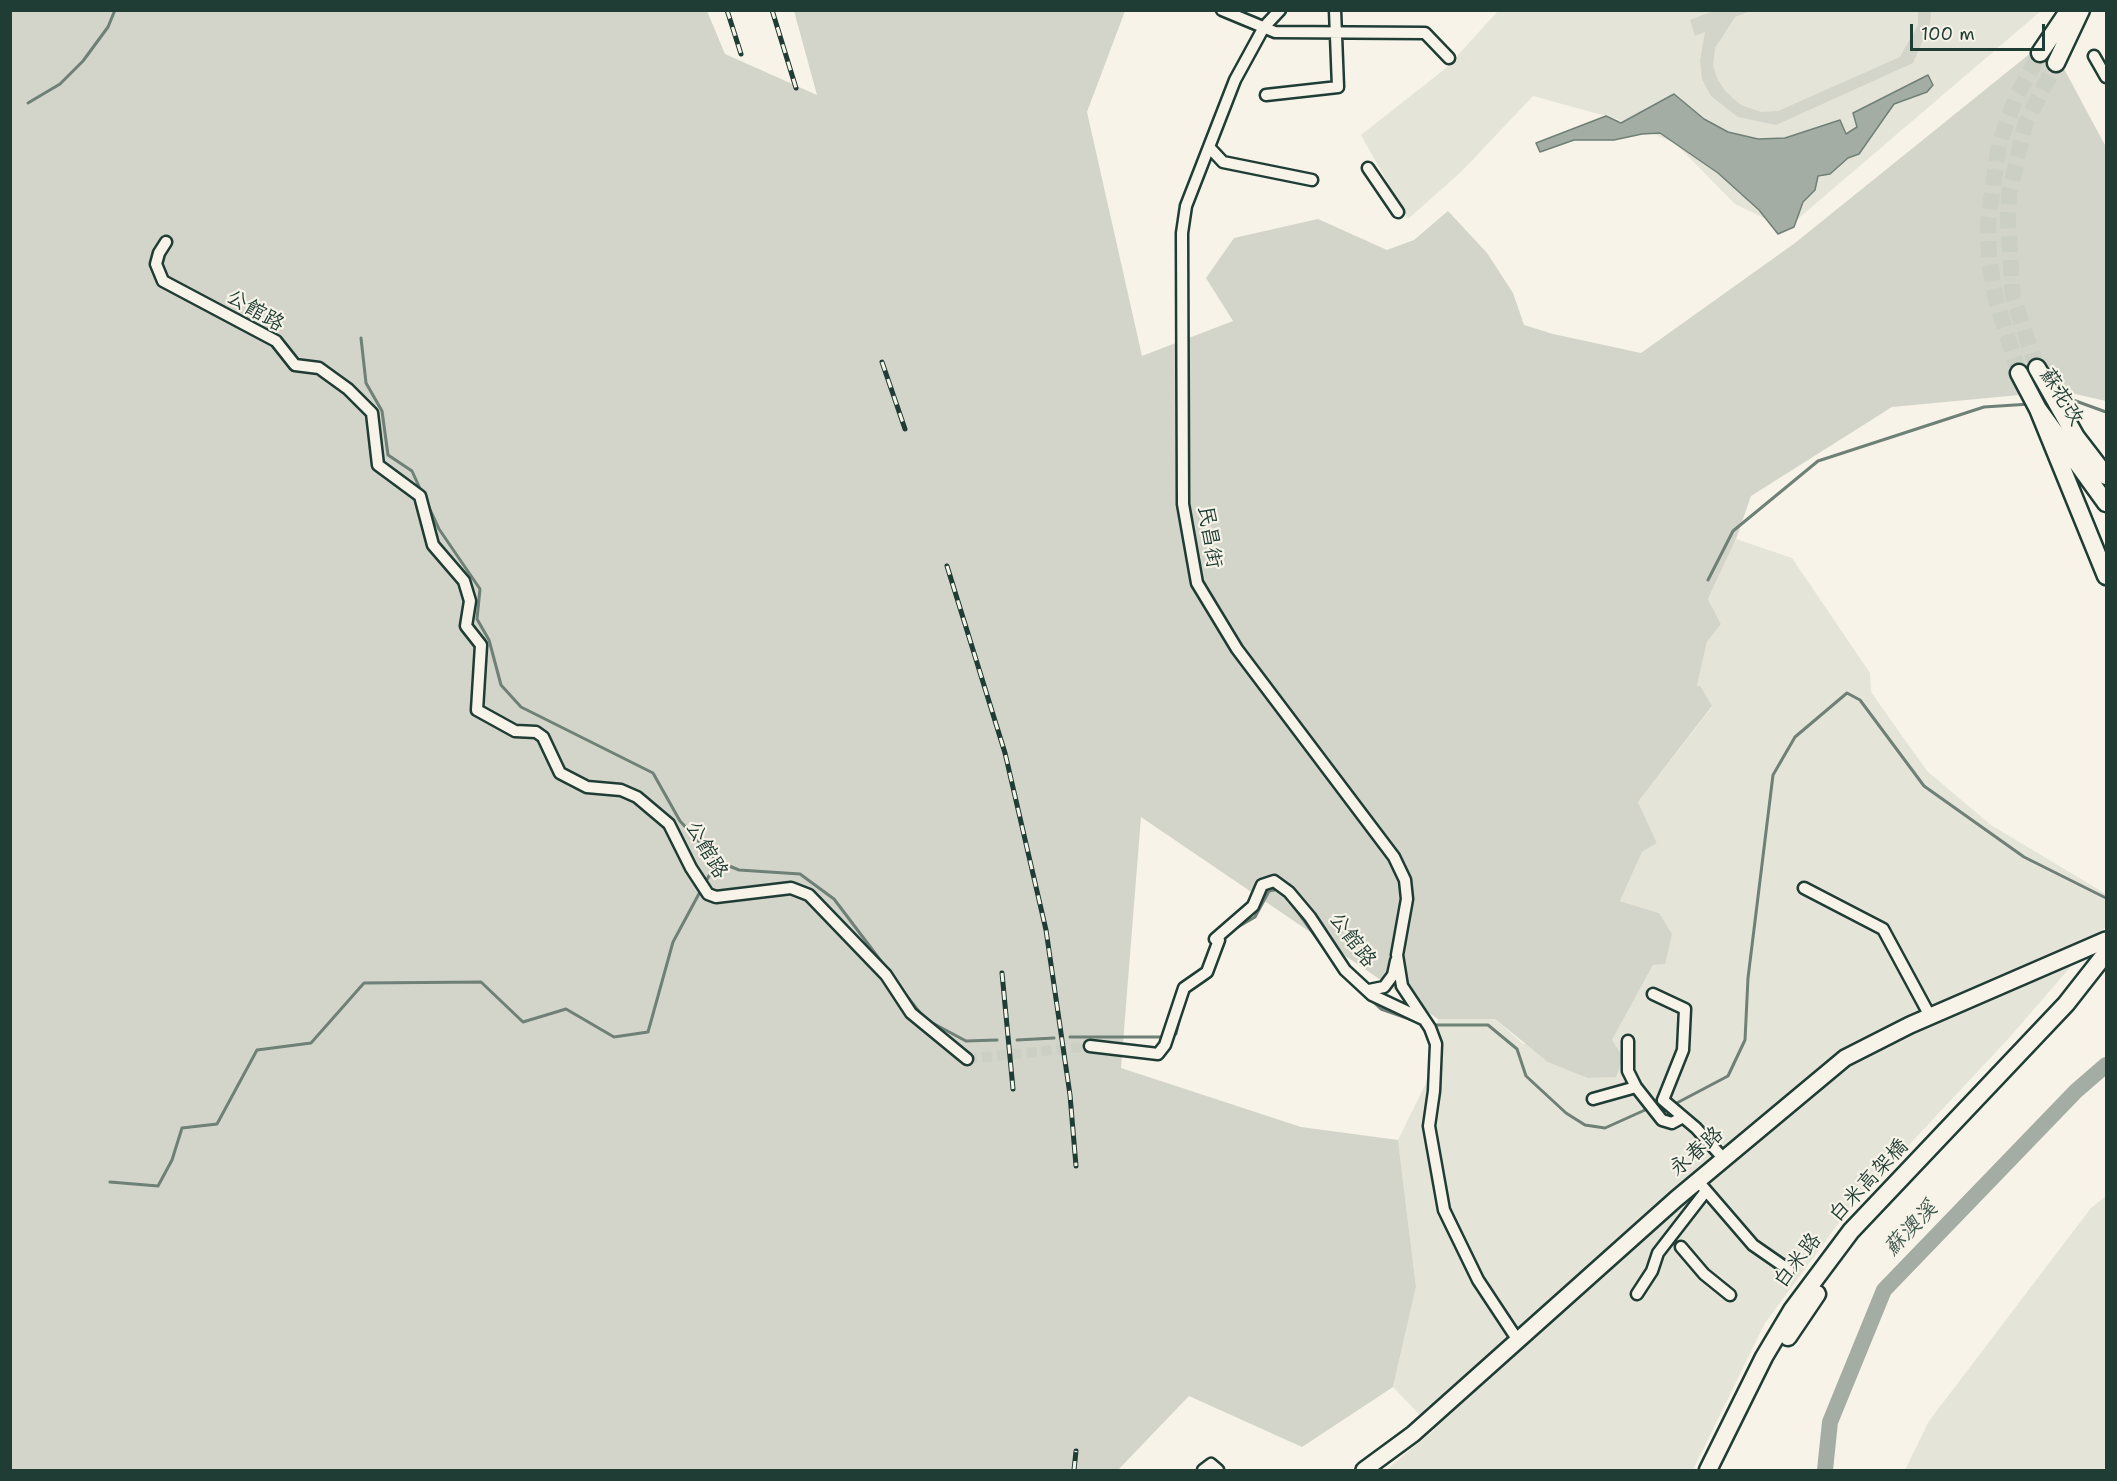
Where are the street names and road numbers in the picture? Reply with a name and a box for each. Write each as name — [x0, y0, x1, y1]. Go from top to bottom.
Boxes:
street label: 公館路 — [221, 284, 289, 338]
street label: 蘇花改 — [2034, 364, 2088, 430]
street label: 民昌街 — [1192, 504, 1226, 570]
street label: 公館路 — [679, 816, 733, 884]
street label: 公館路 — [1323, 907, 1381, 973]
street label: 永春路 — [1665, 1122, 1729, 1182]
street label: 白米高架橋 — [1824, 1134, 1914, 1228]
street label: 白米路 — [1769, 1228, 1827, 1294]

